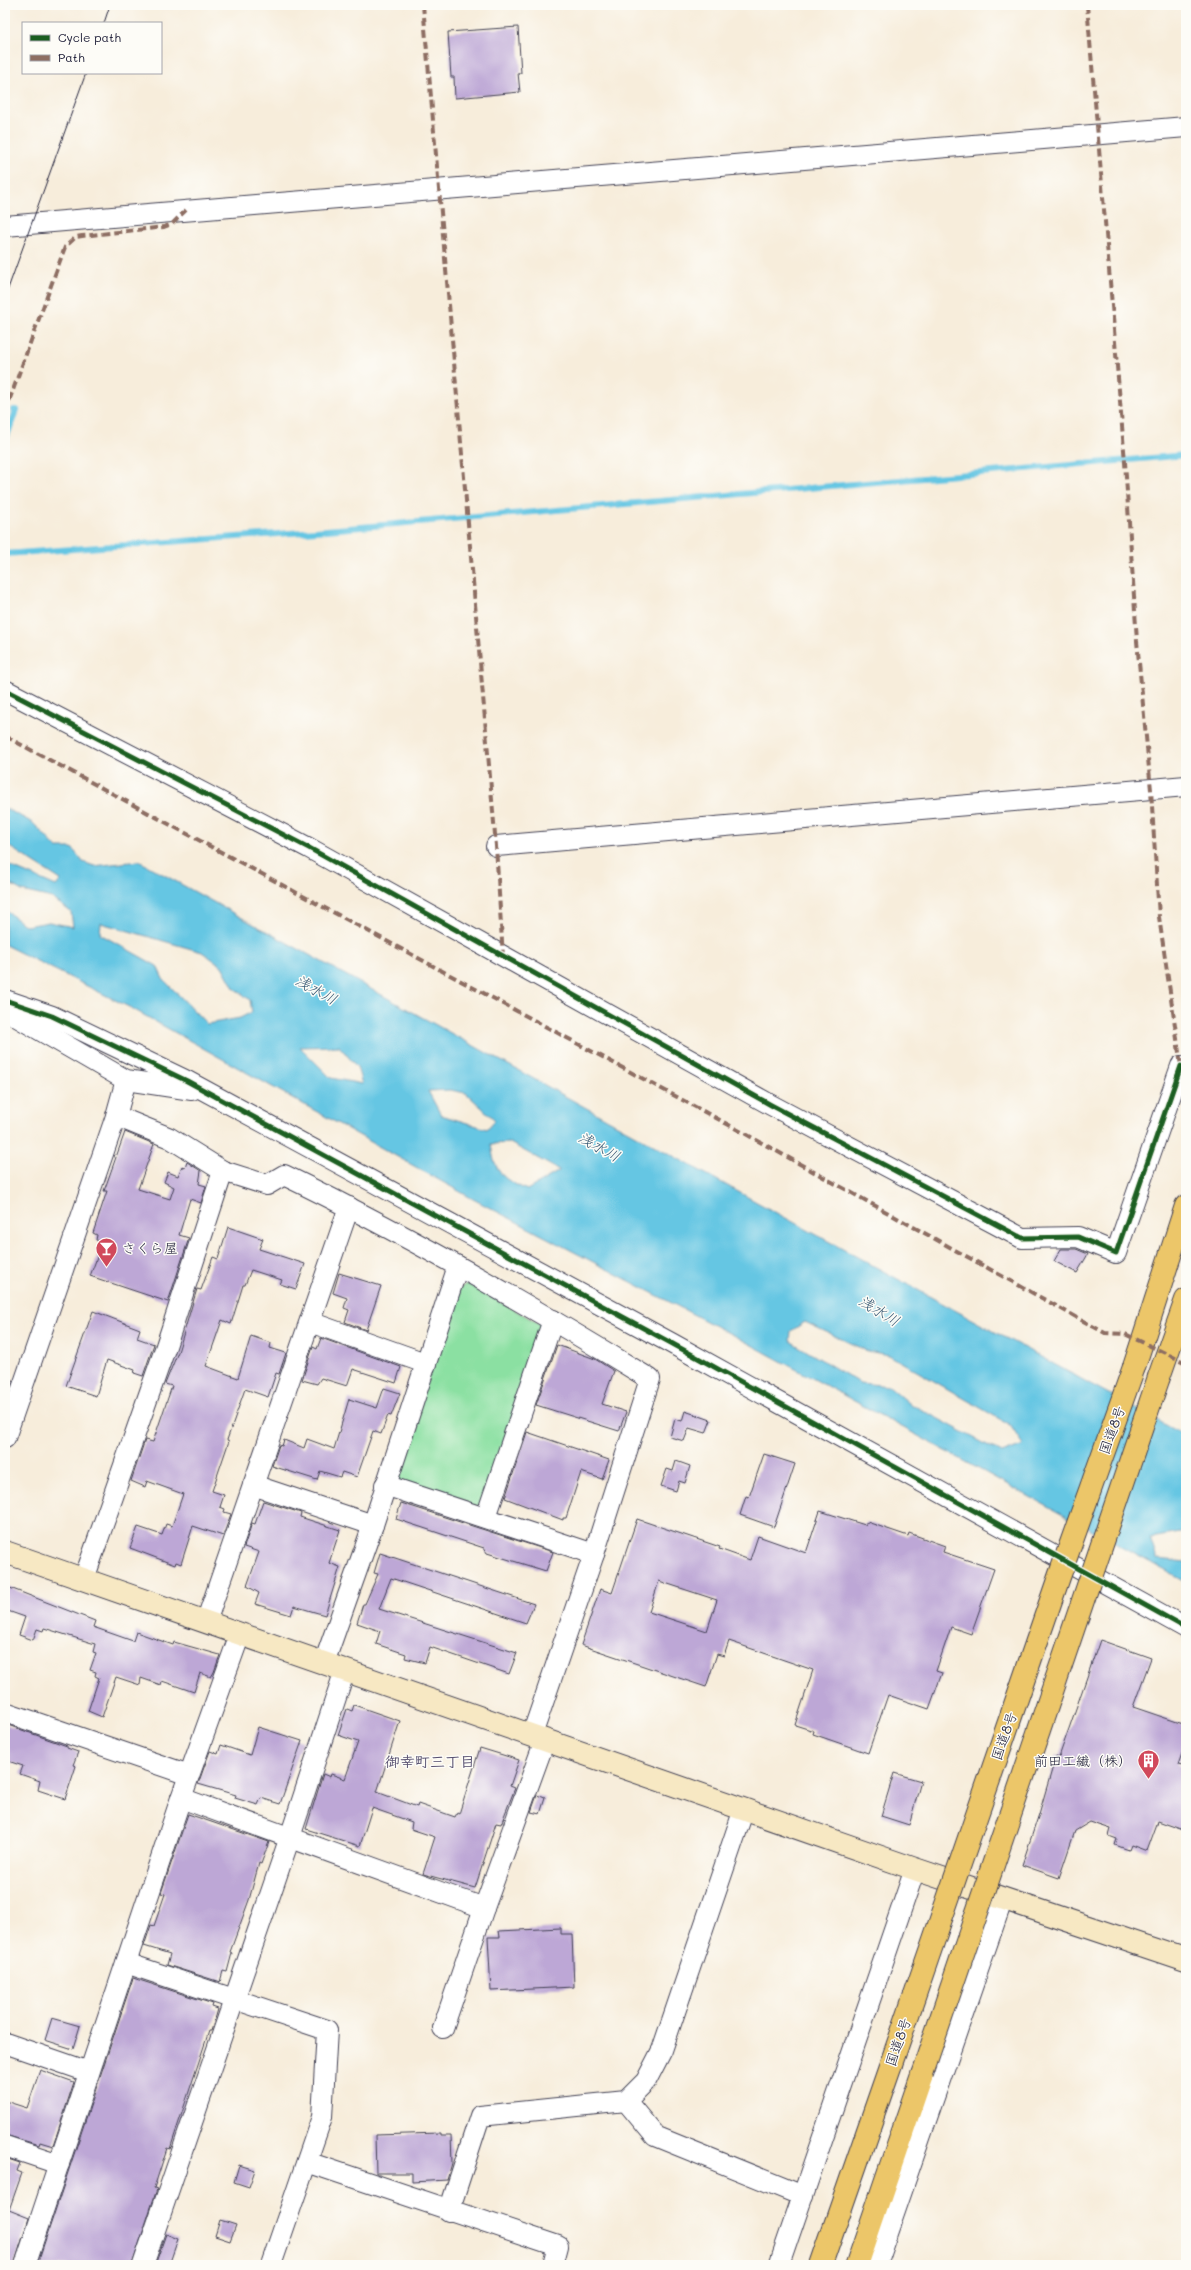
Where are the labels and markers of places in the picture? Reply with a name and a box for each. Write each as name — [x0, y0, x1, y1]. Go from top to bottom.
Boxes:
bar icon: さくら屋 — [94, 1235, 120, 1268]
place label: さくら屋 — [122, 1238, 178, 1257]
building icon: 前田工繊（株） — [1135, 1748, 1161, 1781]
place label: 前田工繊（株） — [1034, 1751, 1132, 1770]

